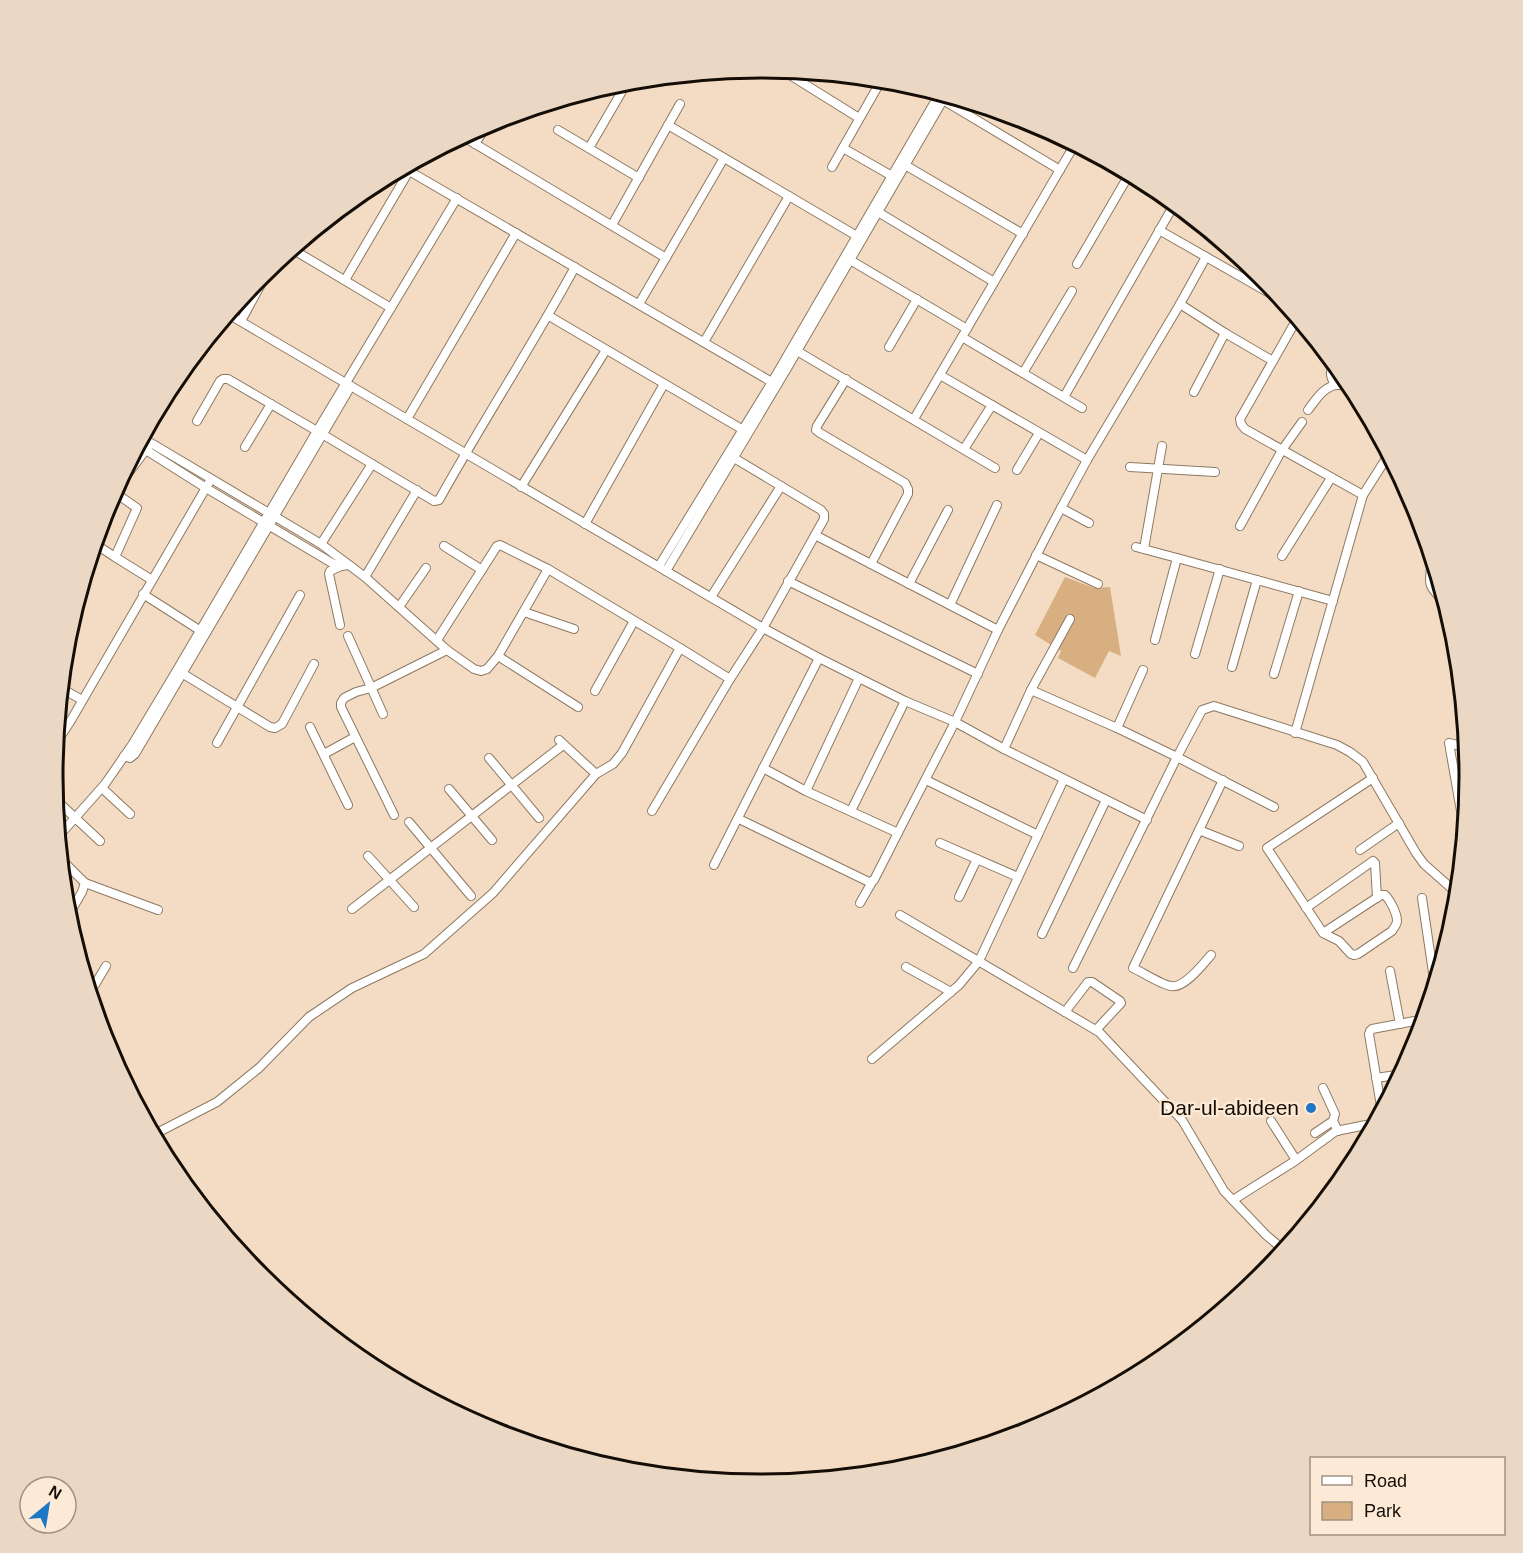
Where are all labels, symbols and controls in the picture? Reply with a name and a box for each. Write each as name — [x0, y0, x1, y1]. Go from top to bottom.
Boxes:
place label: Dar-ul-abideen — [1160, 1096, 1299, 1119]
marker: Dar-ul-abideen — [1304, 1101, 1318, 1115]
legend — [1310, 1457, 1505, 1535]
text: Road — [1364, 1471, 1407, 1491]
north arrow — [18, 1475, 78, 1535]
text: N — [46, 1482, 65, 1503]
text: Park — [1364, 1501, 1402, 1521]

